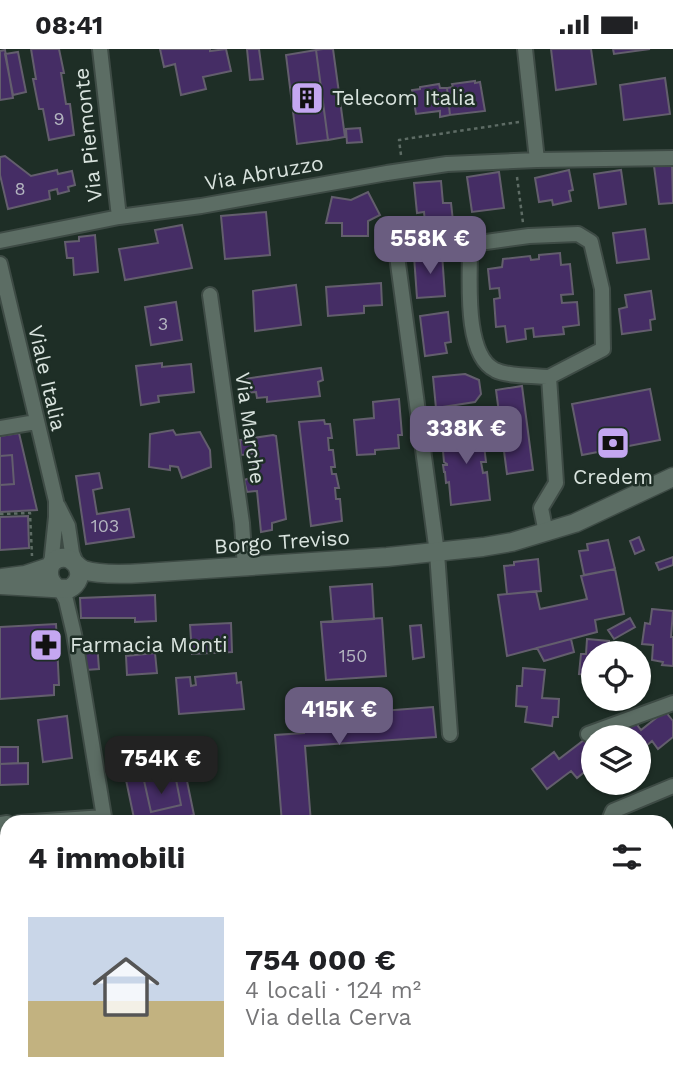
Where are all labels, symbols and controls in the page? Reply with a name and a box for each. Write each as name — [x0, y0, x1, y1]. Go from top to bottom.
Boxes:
text: 08:41 — [35, 10, 103, 40]
street label: Via Piemonte — [68, 67, 107, 203]
building icon: Telecom Italia — [288, 79, 326, 117]
place label: Telecom Italia — [332, 85, 475, 110]
house number: 9 — [53, 108, 65, 129]
street label: Via Abruzzo — [202, 150, 325, 195]
house number: 8 — [14, 178, 26, 199]
pin: 558K € — [373, 217, 487, 276]
text: 558K € — [390, 225, 470, 252]
house number: 3 — [158, 313, 168, 334]
street label: Viale Italia — [23, 323, 72, 433]
street label: Via Marche — [230, 370, 271, 485]
pin: 338K € — [409, 407, 523, 466]
text: 338K € — [426, 415, 506, 442]
bank icon: Credem — [594, 424, 632, 462]
place label: Credem — [573, 464, 653, 489]
house number: 103 — [91, 515, 119, 536]
street label: Borgo Treviso — [213, 524, 351, 559]
pharmacy icon: Farmacia Monti — [27, 626, 65, 664]
place label: Farmacia Monti — [70, 632, 228, 657]
map controls — [581, 641, 651, 795]
button: locate — [581, 641, 651, 711]
house number: 150 — [339, 645, 367, 666]
pin: 415K € — [282, 687, 396, 747]
text: 415K € — [301, 696, 377, 723]
button: layers — [581, 725, 651, 795]
pin: 754K € — [104, 737, 218, 796]
text: 754K € — [121, 745, 201, 772]
icon: filters — [608, 838, 646, 876]
text: 4 immobili — [28, 840, 185, 875]
text: 754 000 € — [245, 942, 396, 977]
icon: home — [84, 945, 168, 1029]
text: 4 locali · 124 m² — [245, 977, 421, 1004]
text: Via della Cerva — [245, 1004, 412, 1031]

